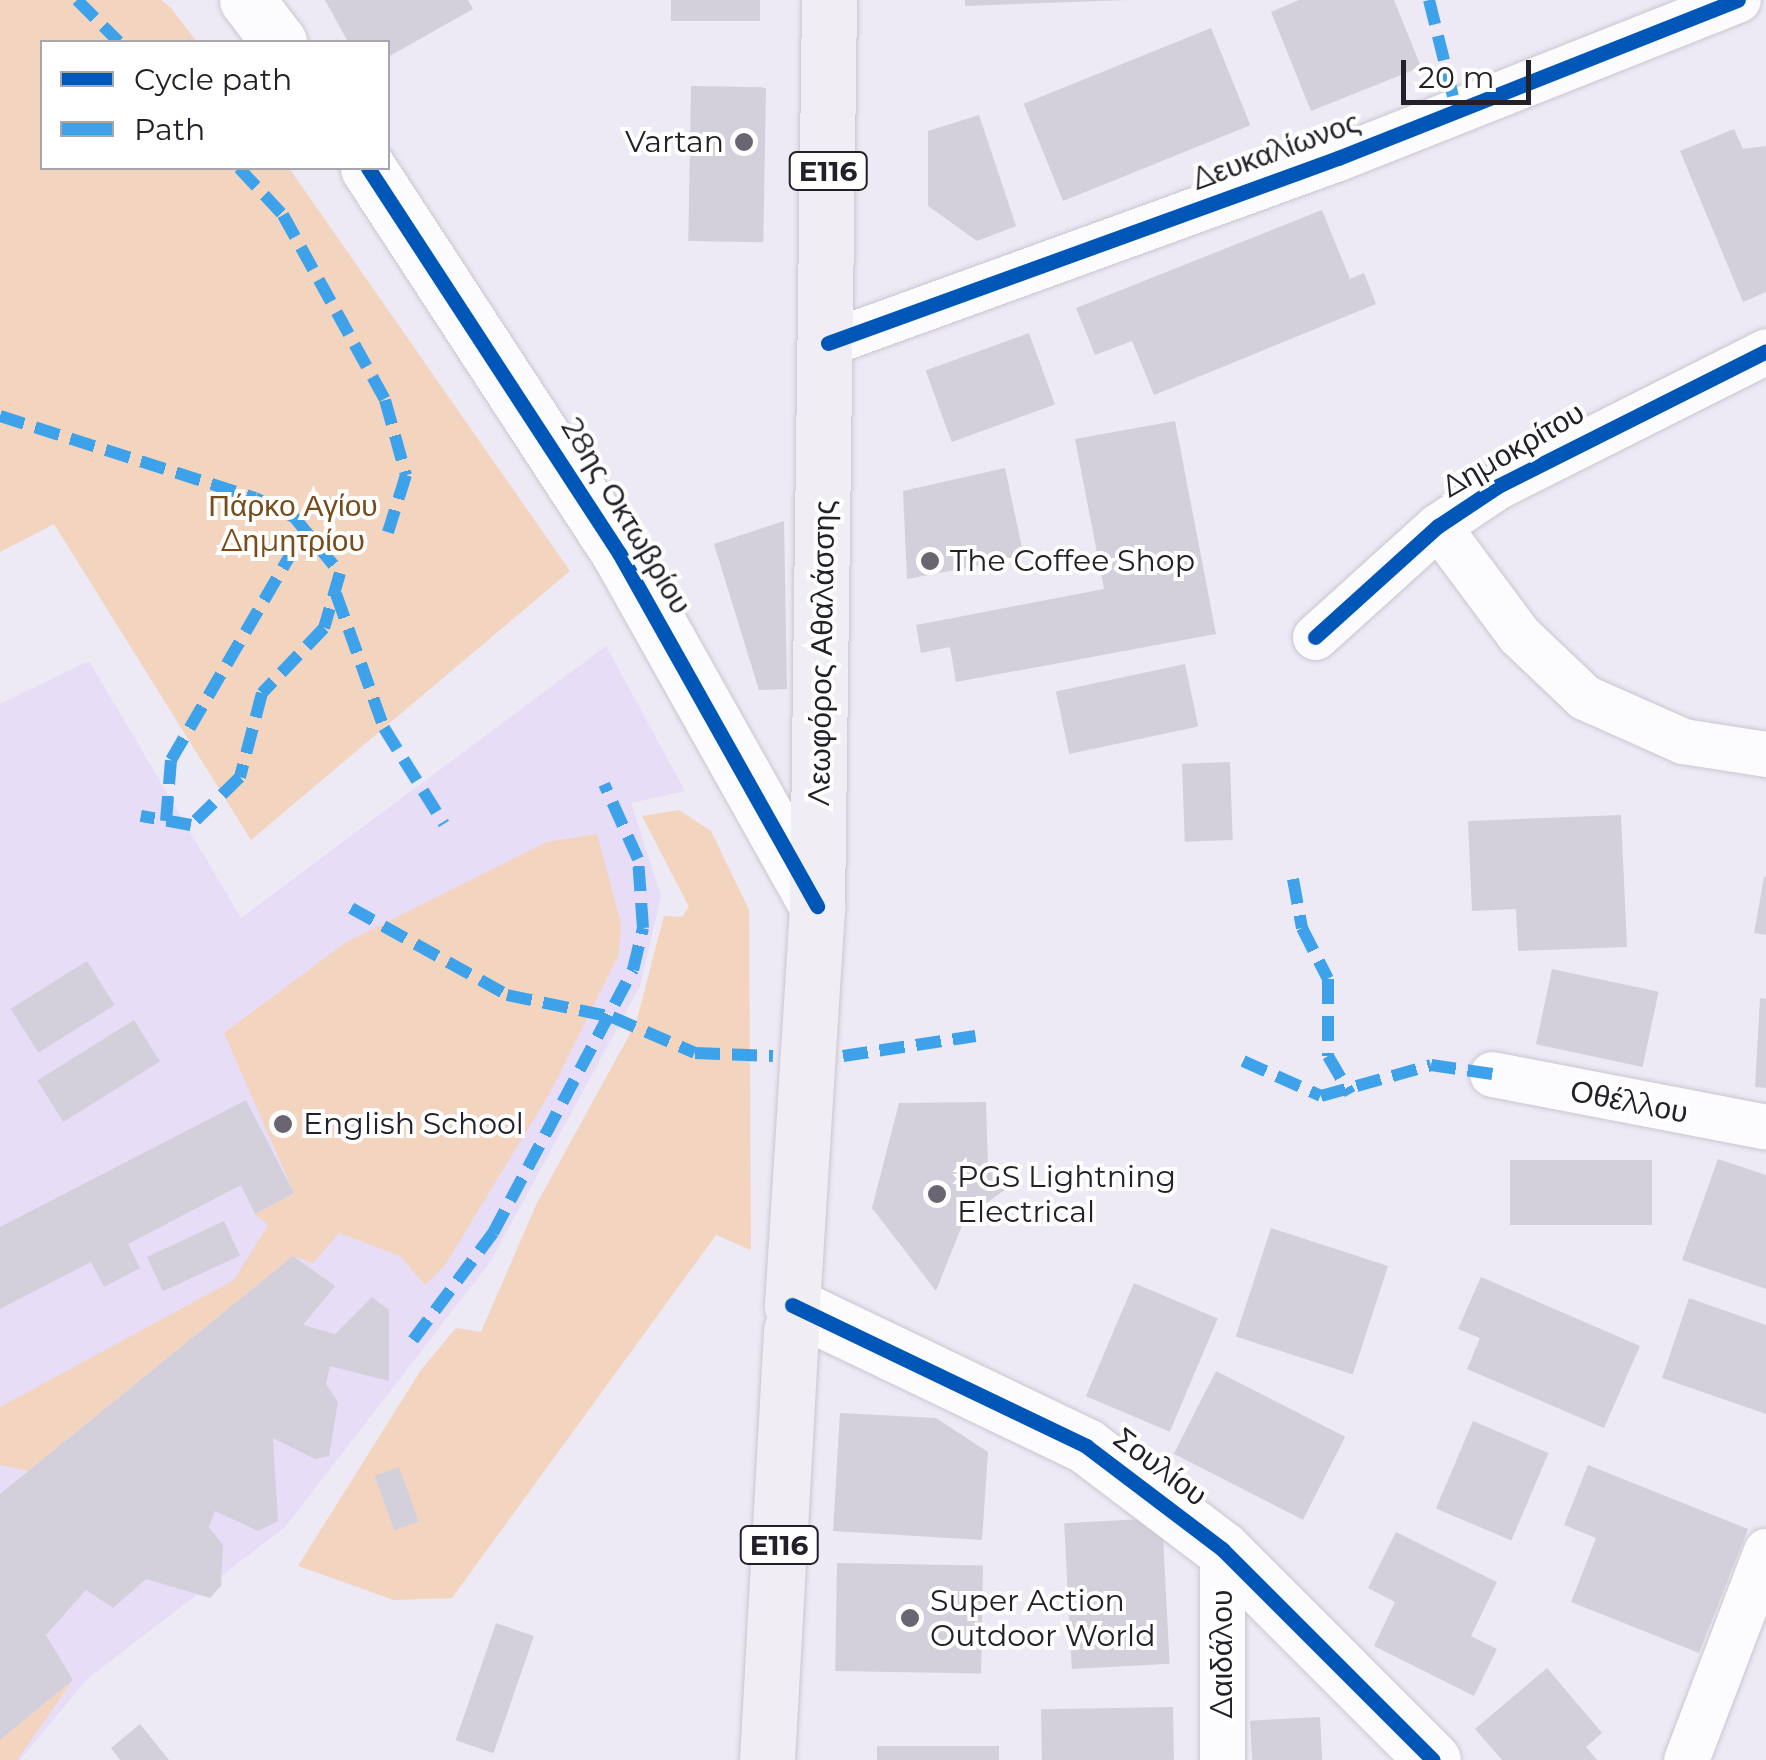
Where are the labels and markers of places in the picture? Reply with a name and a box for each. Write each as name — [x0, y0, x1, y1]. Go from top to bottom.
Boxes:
place label: Vartan — [625, 124, 724, 160]
marker: Vartan — [733, 131, 755, 153]
place label: The Coffee Shop — [950, 543, 1195, 579]
marker: The Coffee Shop — [919, 550, 941, 572]
place label: English School — [303, 1106, 524, 1142]
marker: English School — [272, 1113, 294, 1135]
place label: PGS Lightning Electrical — [957, 1159, 1176, 1230]
marker: PGS Lightning Electrical — [926, 1183, 948, 1205]
place label: Super Action Outdoor World — [930, 1583, 1155, 1654]
marker: Super Action Outdoor World — [899, 1607, 921, 1629]

